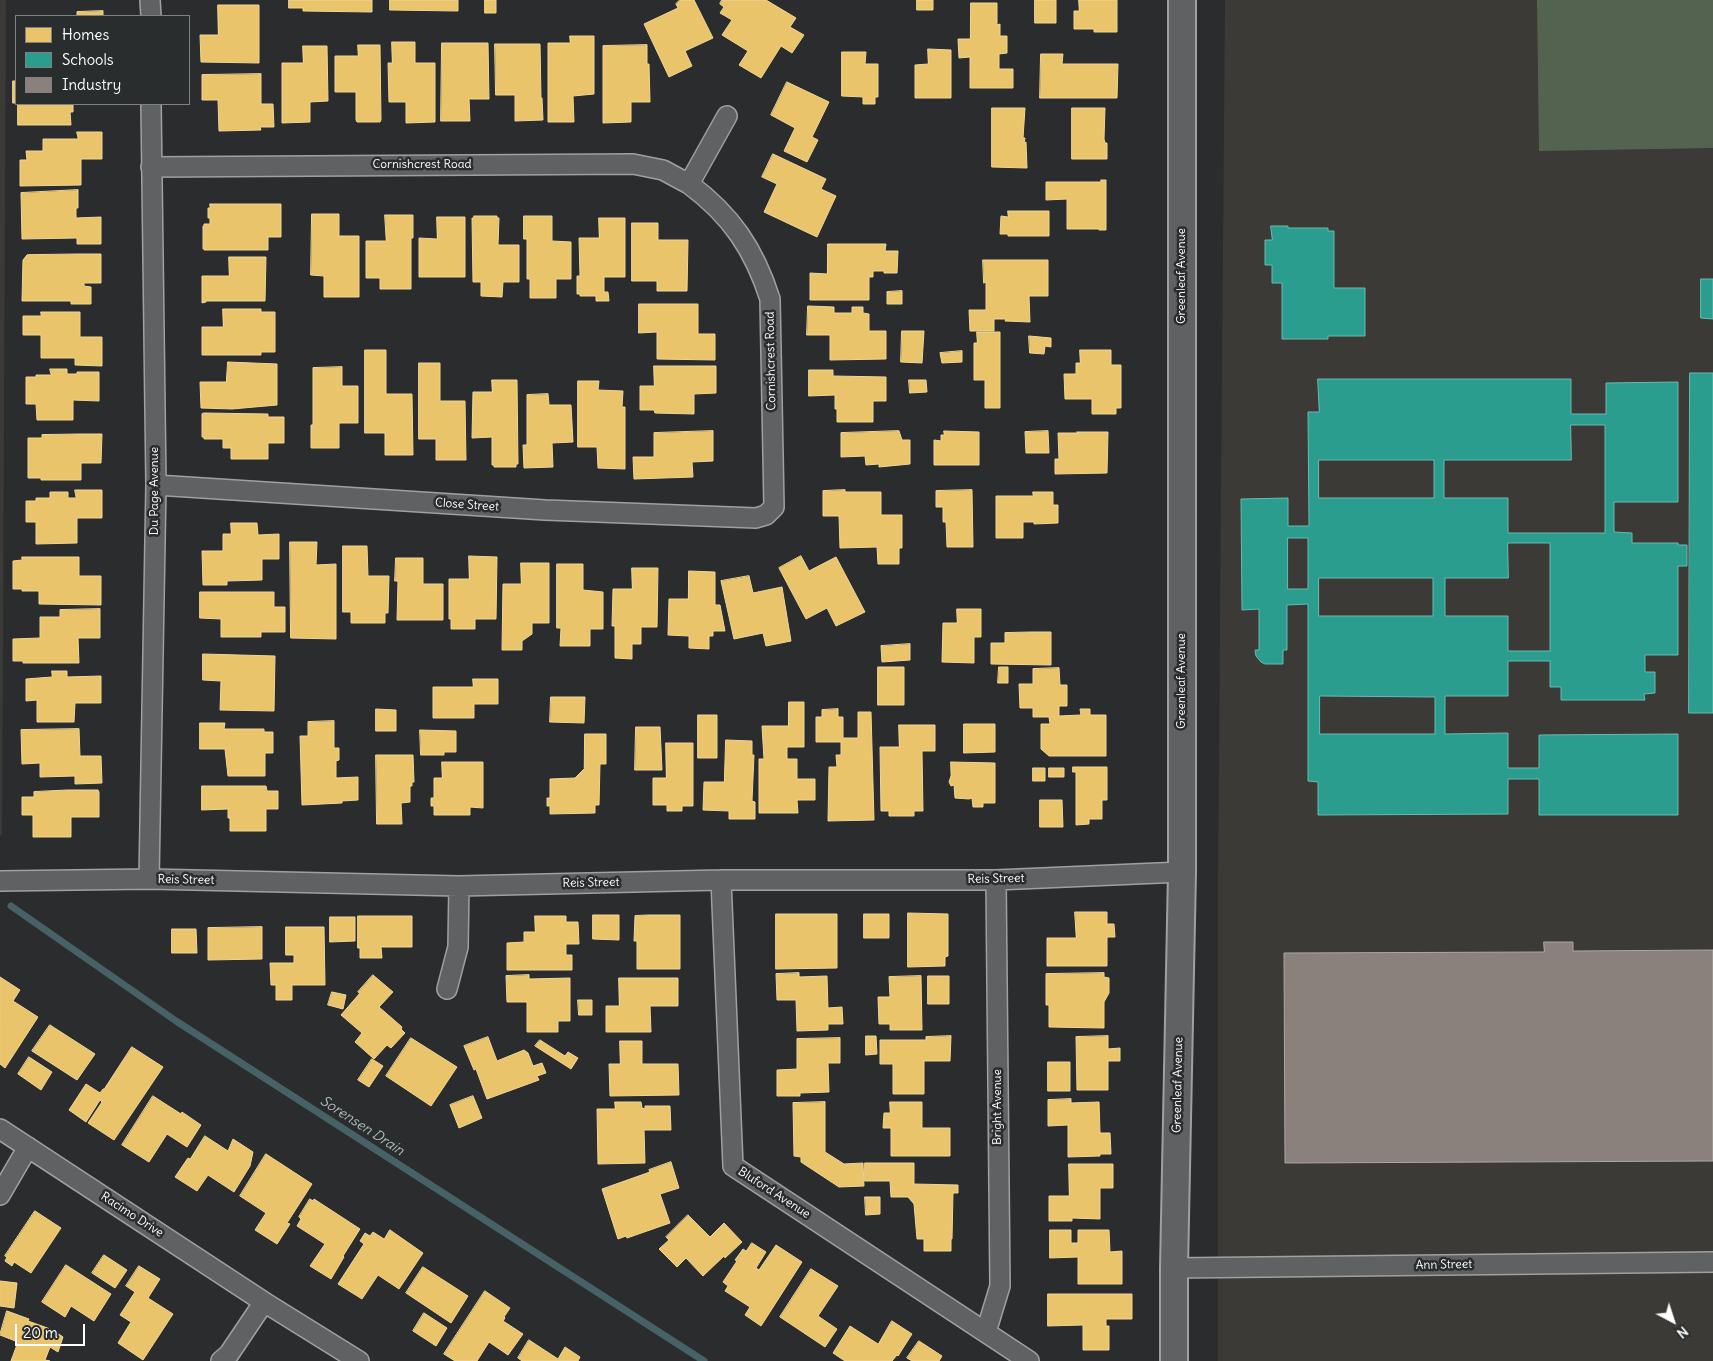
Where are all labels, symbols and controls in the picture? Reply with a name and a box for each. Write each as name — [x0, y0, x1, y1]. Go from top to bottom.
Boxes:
legend — [15, 15, 190, 105]
text: Homes — [62, 25, 109, 44]
text: Schools — [62, 50, 114, 69]
text: Industry — [62, 75, 121, 94]
street label: Cornishcrest Road — [372, 158, 472, 172]
street label: Greenleaf Avenue — [1175, 228, 1189, 324]
street label: Cornishcrest Road — [763, 311, 779, 411]
street label: Du Page Avenue — [148, 447, 162, 535]
street label: Close Street — [435, 496, 499, 514]
street label: Greenleaf Avenue — [1175, 633, 1189, 729]
street label: Reis Street — [967, 871, 1025, 887]
street label: Reis Street — [157, 872, 215, 888]
street label: Reis Street — [562, 875, 620, 891]
street label: Greenleaf Avenue — [1170, 1037, 1186, 1133]
street label: Bright Avenue — [991, 1069, 1005, 1145]
water label: Sorensen Drain — [317, 1093, 407, 1159]
street label: Bluford Avenue — [735, 1164, 813, 1222]
street label: Racimo Drive — [98, 1189, 166, 1241]
street label: Ann Street — [1416, 1257, 1472, 1273]
north arrow — [1648, 1296, 1698, 1346]
scale bar — [18, 1314, 88, 1346]
text: N — [1673, 1322, 1692, 1342]
text: 20 m — [23, 1323, 58, 1342]

